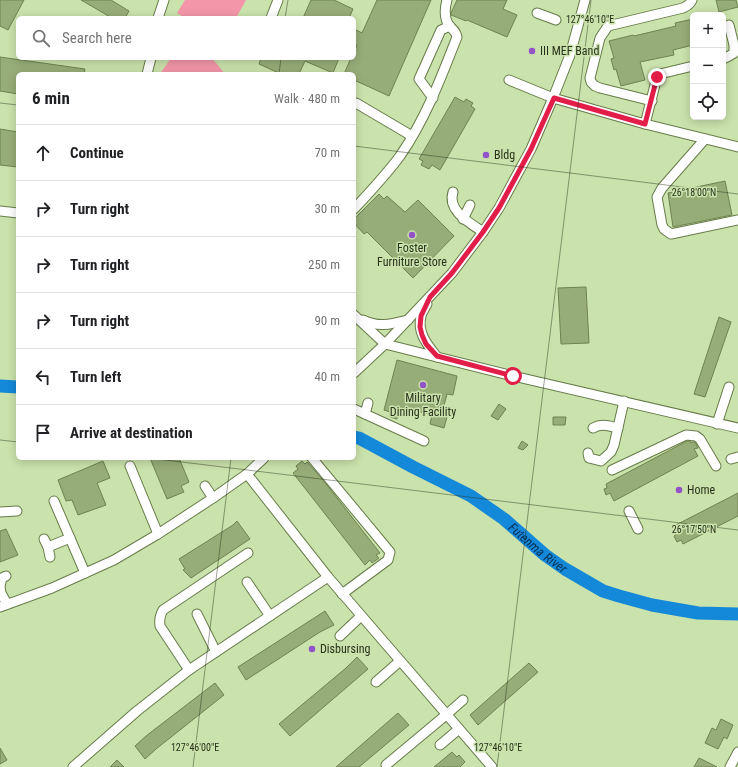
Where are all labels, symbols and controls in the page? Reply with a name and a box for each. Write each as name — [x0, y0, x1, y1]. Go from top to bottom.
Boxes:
map controls — [690, 12, 726, 120]
button: + — [690, 12, 726, 48]
text: 127°46'10"E — [566, 14, 614, 25]
search box — [16, 16, 356, 60]
icon: search — [30, 27, 52, 49]
text: Search here — [62, 29, 132, 47]
place label: III MEF Band — [540, 44, 599, 58]
marker: III MEF Band — [527, 46, 537, 56]
button: − — [690, 48, 726, 84]
route end — [648, 68, 666, 86]
button: locate — [690, 84, 726, 120]
text: 6 min — [32, 88, 70, 108]
text: Walk · 480 m — [274, 91, 340, 106]
icon: ahead — [32, 142, 54, 164]
text: Continue — [70, 144, 124, 162]
text: 70 m — [314, 145, 340, 160]
place label: Bldg — [494, 148, 515, 162]
marker: Bldg — [481, 150, 491, 160]
text: 26°18'00"N — [672, 187, 716, 198]
icon: right — [32, 198, 54, 220]
text: Turn right — [70, 200, 129, 218]
text: 30 m — [314, 201, 340, 216]
marker: Foster Furniture Store — [407, 230, 417, 240]
place label: Foster Furniture Store — [377, 241, 447, 269]
icon: right — [32, 254, 54, 276]
text: Turn right — [70, 256, 129, 274]
text: 250 m — [308, 257, 340, 272]
icon: right — [32, 310, 54, 332]
text: Turn right — [70, 312, 129, 330]
text: 90 m — [314, 313, 340, 328]
icon: left — [32, 366, 54, 388]
route start — [504, 367, 522, 385]
text: Turn left — [70, 368, 121, 386]
text: 40 m — [314, 369, 340, 384]
marker: Military Dining Facility — [418, 380, 428, 390]
place label: Military Dining Facility — [390, 391, 456, 419]
icon: arrive — [32, 422, 54, 444]
text: Arrive at destination — [70, 424, 193, 442]
place label: Home — [687, 483, 716, 497]
marker: Home — [674, 485, 684, 495]
water label: Futenma River — [506, 519, 571, 576]
text: 26°17'50"N — [672, 524, 716, 535]
place label: Disbursing — [320, 642, 370, 656]
marker: Disbursing — [307, 644, 317, 654]
text: 127°46'00"E — [171, 742, 219, 753]
text: 127°46'10"E — [474, 742, 522, 753]

